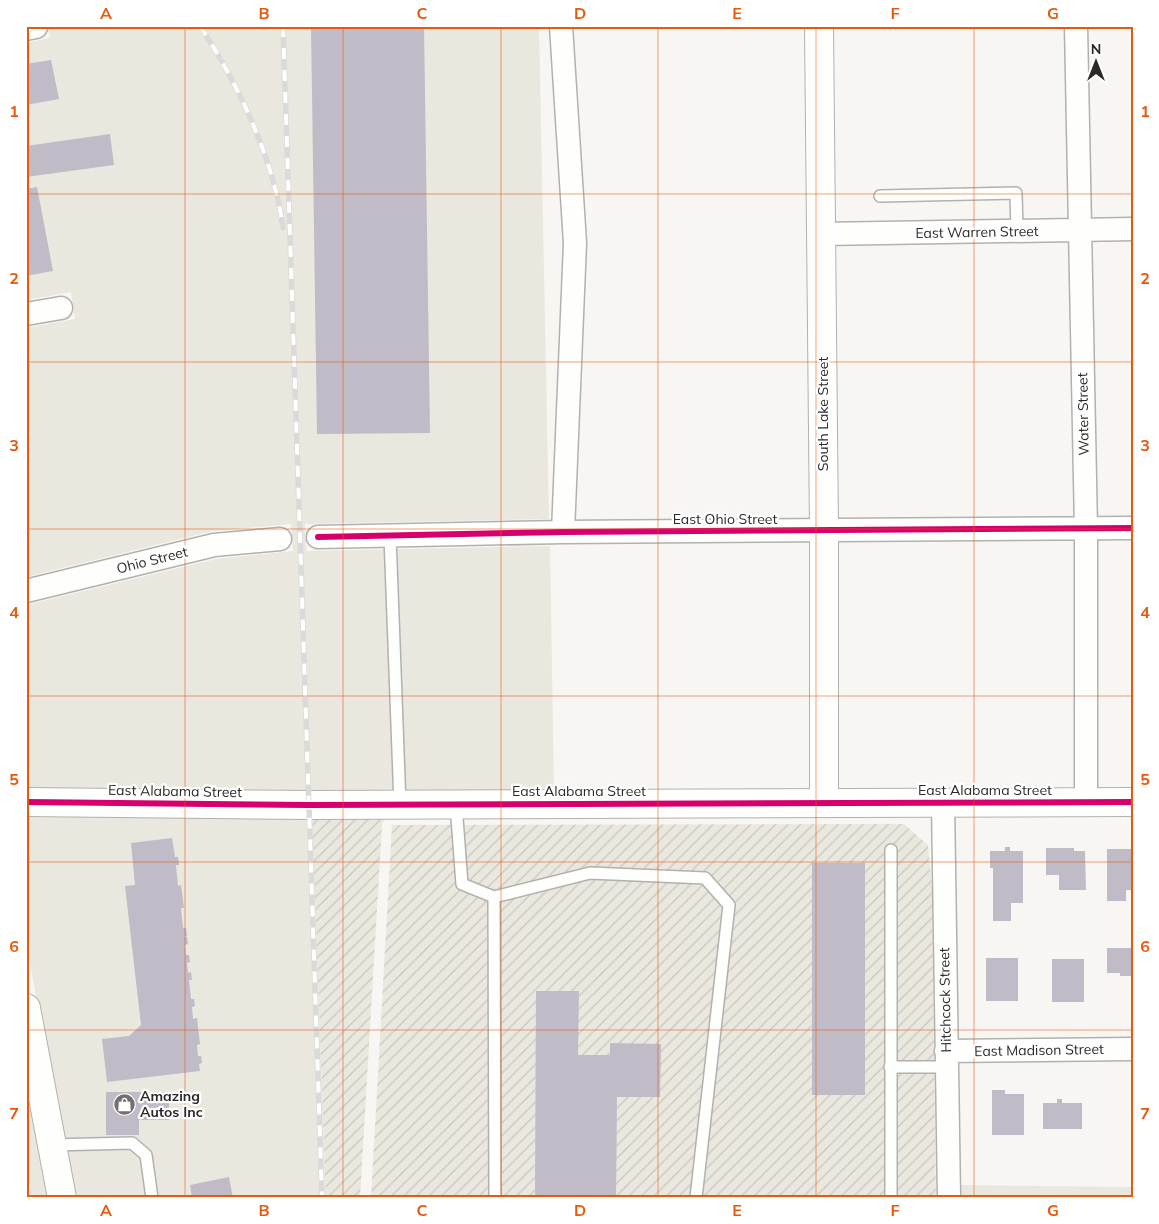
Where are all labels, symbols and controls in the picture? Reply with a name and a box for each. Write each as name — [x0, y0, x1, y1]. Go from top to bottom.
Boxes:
text: A — [100, 3, 112, 23]
text: B — [258, 3, 270, 23]
text: C — [417, 3, 428, 23]
text: D — [574, 3, 586, 23]
text: E — [732, 3, 742, 23]
text: F — [890, 3, 900, 23]
text: G — [1047, 3, 1059, 23]
north arrow — [1072, 38, 1122, 88]
text: N — [1091, 40, 1101, 58]
text: 1 — [9, 101, 19, 121]
text: 1 — [1140, 101, 1150, 121]
street label: East Warren Street — [915, 222, 1039, 242]
text: 2 — [9, 268, 19, 288]
text: 2 — [1140, 268, 1150, 288]
street label: South Lake Street — [814, 357, 832, 471]
street label: Water Street — [1073, 372, 1093, 456]
text: 3 — [9, 435, 19, 455]
text: 3 — [1140, 435, 1150, 455]
street label: East Ohio Street — [673, 510, 777, 528]
street label: Ohio Street — [115, 542, 190, 578]
text: 4 — [9, 602, 19, 622]
text: 4 — [1140, 602, 1150, 622]
text: 5 — [9, 769, 19, 789]
text: 5 — [1140, 769, 1150, 789]
street label: East Alabama Street — [108, 781, 242, 801]
street label: East Alabama Street — [918, 781, 1052, 799]
street label: East Alabama Street — [512, 782, 646, 800]
text: 6 — [9, 936, 19, 956]
text: 6 — [1140, 936, 1150, 956]
street label: Hitchcock Street — [935, 947, 955, 1053]
street label: East Madison Street — [974, 1040, 1104, 1060]
place label: Amazing Autos Inc — [140, 1087, 203, 1121]
shop icon: Amazing Autos Inc — [112, 1092, 136, 1116]
text: 7 — [9, 1103, 19, 1123]
text: 7 — [1140, 1103, 1150, 1123]
text: A — [100, 1200, 112, 1220]
text: B — [258, 1200, 270, 1220]
text: C — [417, 1200, 428, 1220]
text: D — [574, 1200, 586, 1220]
text: E — [732, 1200, 742, 1220]
text: F — [890, 1200, 900, 1220]
text: G — [1047, 1200, 1059, 1220]

